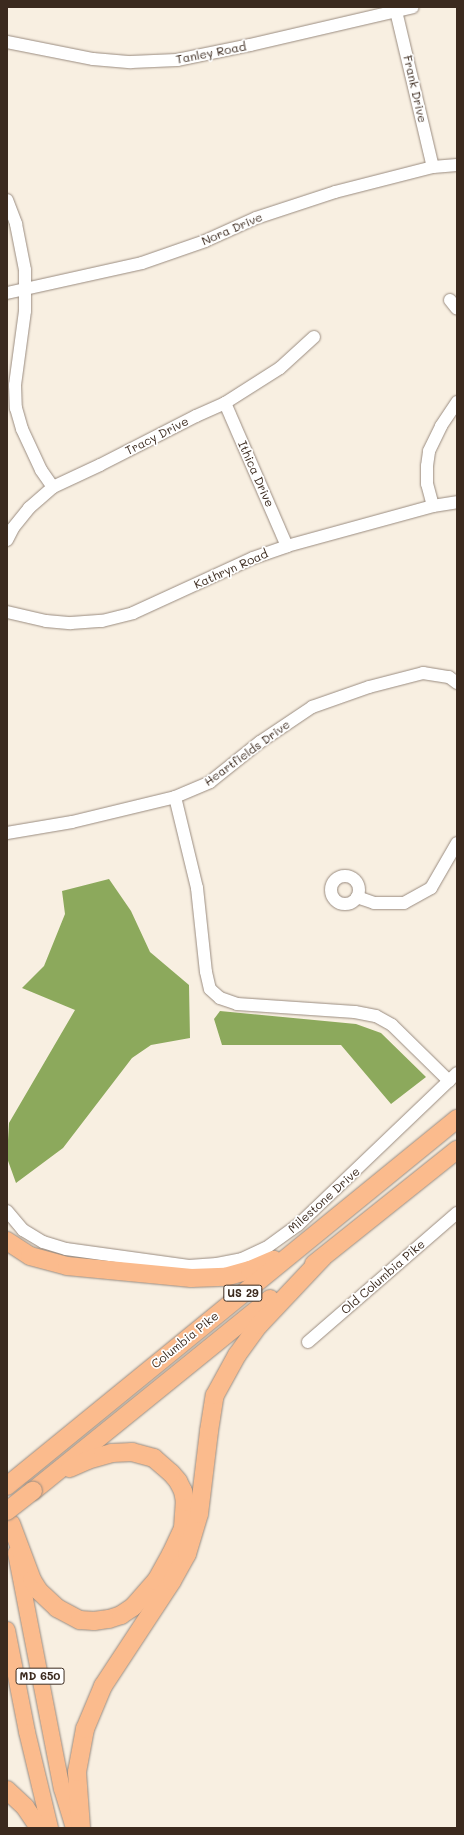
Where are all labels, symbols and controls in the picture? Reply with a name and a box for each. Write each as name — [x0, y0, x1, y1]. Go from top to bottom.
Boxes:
street label: Tanley Road — [175, 39, 247, 67]
street label: Frank Drive — [400, 54, 430, 124]
street label: Nora Drive — [199, 210, 265, 248]
street label: Tracy Drive — [123, 414, 191, 458]
street label: Ithica Drive — [235, 439, 277, 509]
street label: Kathryn Road — [192, 546, 270, 592]
street label: Heartfields Drive — [201, 717, 293, 789]
street label: Milestone Drive — [285, 1164, 363, 1236]
street label: Old Columbia Pike — [338, 1237, 428, 1317]
road number: US 29 — [223, 1284, 263, 1302]
street label: Columbia Pike — [149, 1309, 221, 1371]
road number: MD 650 — [15, 1667, 65, 1685]

